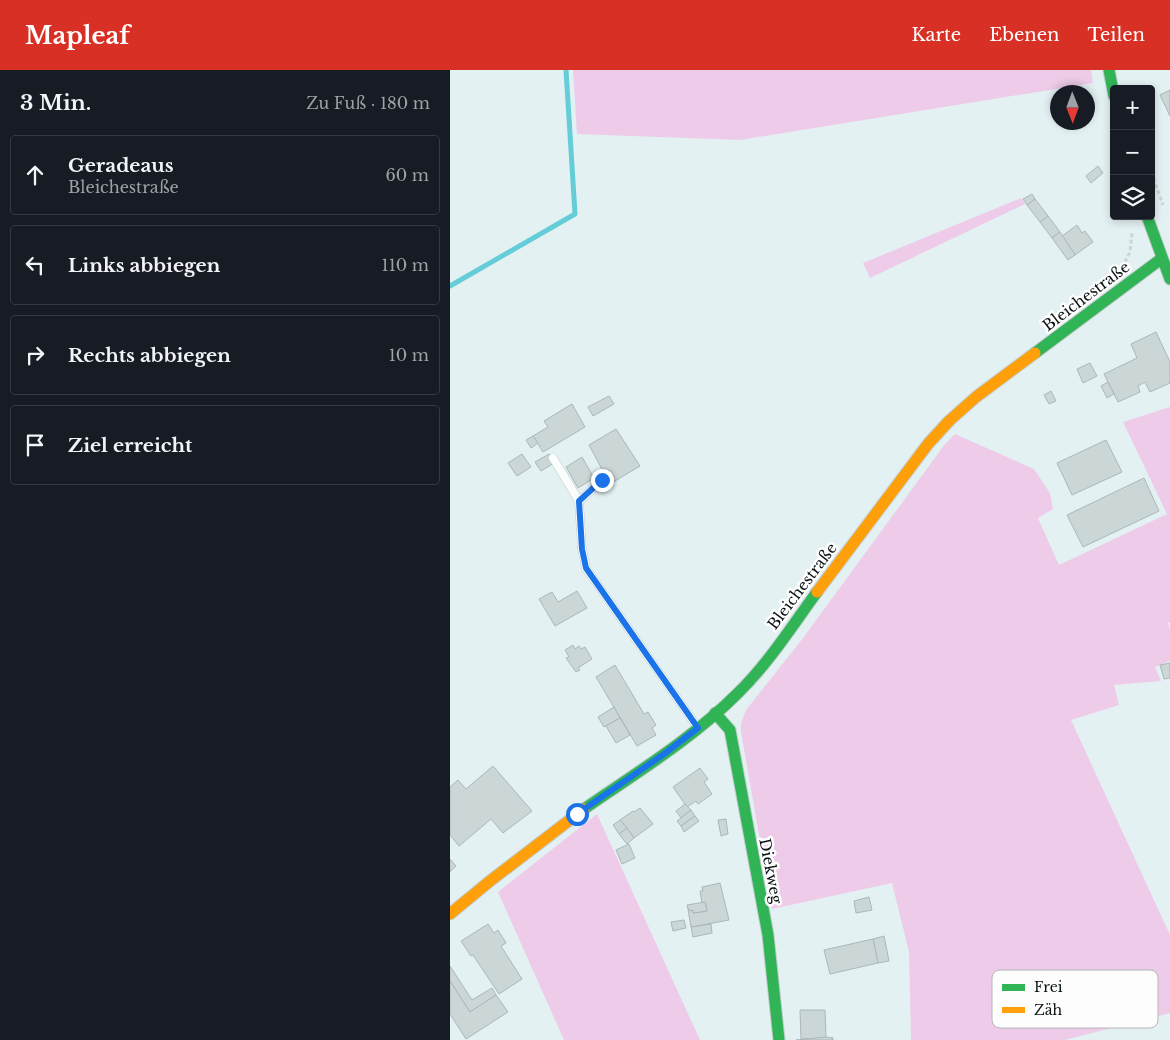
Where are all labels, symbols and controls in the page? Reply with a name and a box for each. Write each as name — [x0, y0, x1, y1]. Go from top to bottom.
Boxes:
text: Mapleaf — [25, 21, 130, 50]
text: Karte — [911, 24, 961, 46]
text: Ebenen — [989, 24, 1059, 46]
text: Teilen — [1087, 24, 1145, 46]
north arrow — [1050, 85, 1095, 130]
map controls — [1110, 85, 1155, 220]
button: + — [1110, 85, 1155, 130]
text: 3 Min. — [20, 90, 91, 116]
text: Zu Fuß · 180 m — [306, 93, 430, 113]
button: − — [1110, 130, 1155, 175]
text: Geradeaus — [68, 154, 174, 177]
icon: ahead — [21, 161, 49, 189]
text: 60 m — [386, 165, 429, 185]
button: layers — [1110, 175, 1155, 220]
text: Bleichestraße — [68, 177, 179, 197]
icon: left — [21, 251, 49, 279]
text: Links abbiegen — [68, 254, 220, 277]
text: 110 m — [382, 255, 429, 275]
street label: Bleichestraße — [1039, 257, 1133, 335]
icon: right — [21, 341, 49, 369]
text: Rechts abbiegen — [68, 344, 231, 367]
text: 10 m — [389, 345, 429, 365]
icon: arrive — [21, 431, 49, 459]
text: Ziel erreicht — [68, 434, 192, 457]
route end — [591, 469, 614, 492]
street label: Bleichestraße — [763, 539, 841, 633]
route start — [566, 803, 589, 826]
street label: Diekweg — [755, 837, 787, 906]
legend — [992, 970, 1158, 1028]
text: Frei — [1034, 978, 1063, 996]
text: Zäh — [1034, 1001, 1063, 1019]

